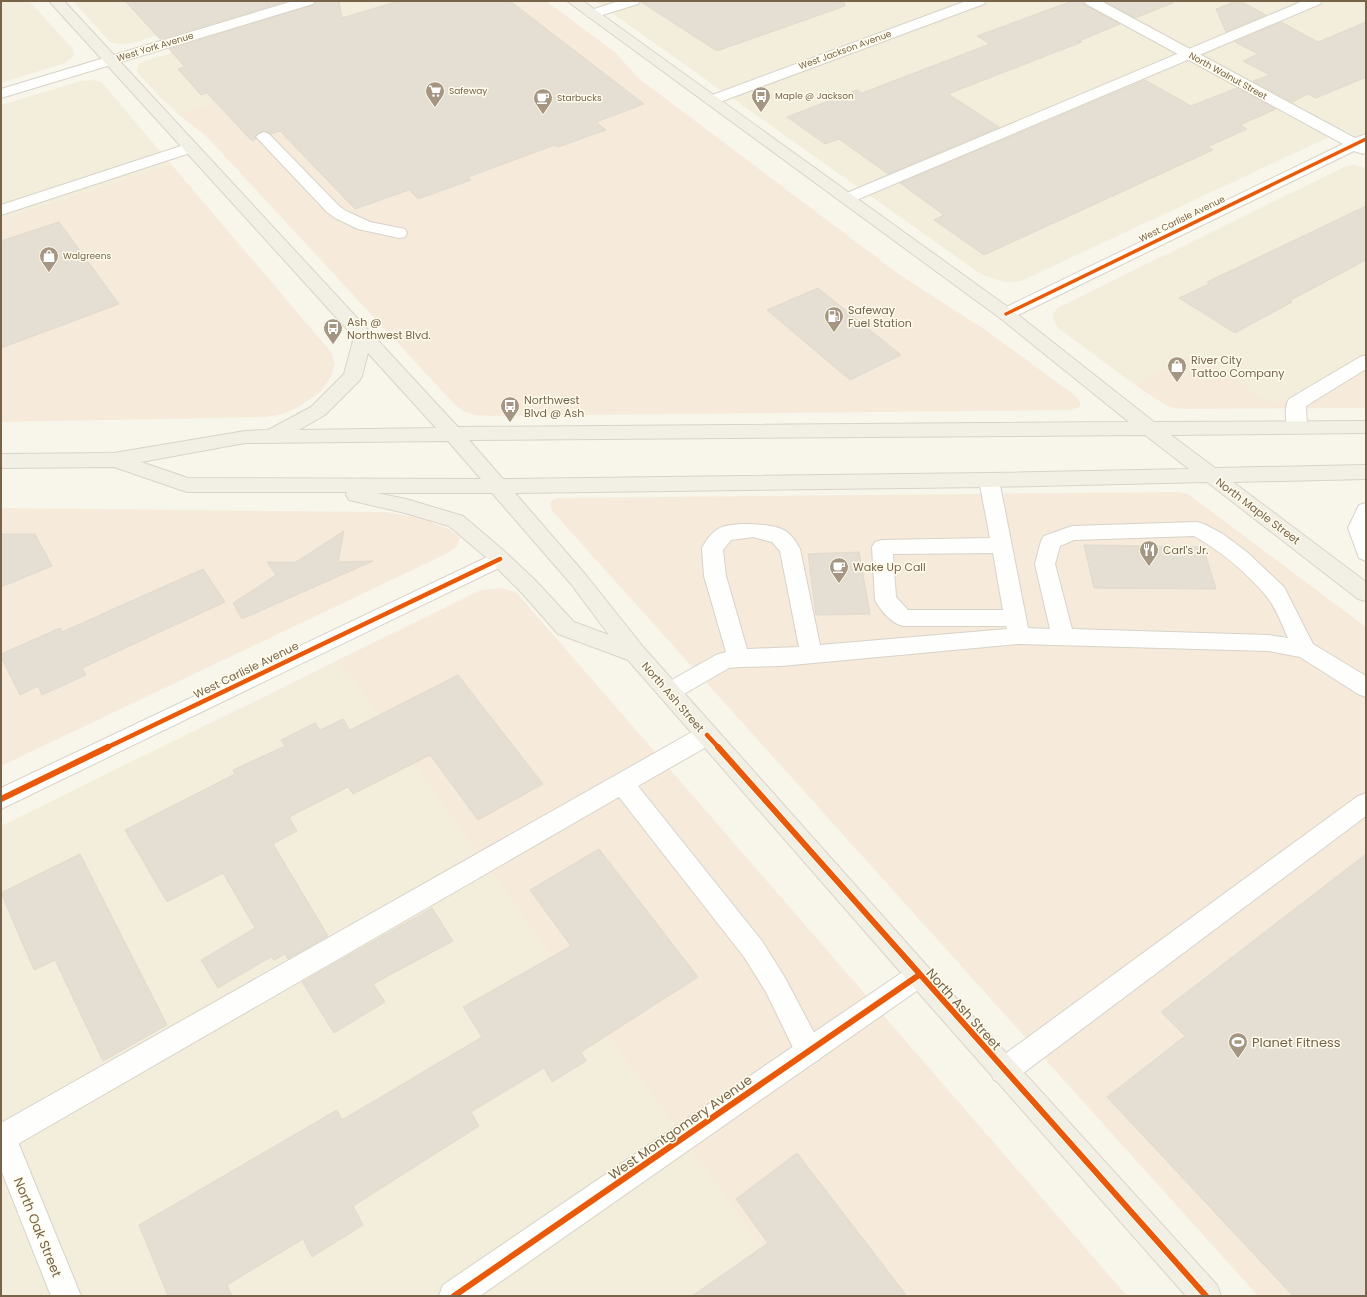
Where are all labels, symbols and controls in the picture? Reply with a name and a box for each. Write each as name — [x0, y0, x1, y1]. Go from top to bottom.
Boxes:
street label: West Jackson Avenue — [797, 27, 894, 72]
street label: West York Avenue — [115, 29, 195, 64]
street label: North Walnut Street — [1187, 50, 1269, 102]
supermarket icon: Safeway — [424, 80, 446, 108]
place label: Safeway — [449, 85, 487, 97]
bus stop icon: Maple @ Jackson — [750, 85, 772, 113]
cafe icon: Starbucks — [532, 87, 554, 115]
place label: Maple @ Jackson — [775, 90, 854, 102]
place label: Starbucks — [557, 92, 602, 104]
street label: West Carlisle Avenue — [1137, 193, 1227, 245]
shop icon: Walgreens — [38, 245, 60, 273]
place label: Walgreens — [63, 250, 111, 262]
place label: Safeway Fuel Station — [848, 302, 912, 331]
fuel station icon: Safeway Fuel Station — [823, 305, 845, 333]
place label: Ash @ Northwest Blvd. — [347, 314, 431, 343]
bus stop icon: Ash @ Northwest Blvd. — [322, 317, 344, 345]
place label: River City Tattoo Company — [1191, 352, 1285, 381]
shop icon: River City Tattoo Company — [1166, 355, 1188, 383]
place label: Northwest Blvd @ Ash — [524, 392, 584, 421]
bus stop icon: Northwest Blvd @ Ash — [499, 395, 521, 423]
street label: North Maple Street — [1213, 474, 1303, 548]
restaurant icon: Carl's Jr. — [1138, 539, 1160, 567]
place label: Carl's Jr. — [1163, 542, 1208, 558]
cafe icon: Wake Up Call — [828, 556, 850, 584]
place label: Wake Up Call — [853, 559, 926, 575]
street label: West Carlisle Avenue — [191, 637, 301, 702]
street label: North Ash Street — [638, 658, 708, 736]
street label: North Ash Street — [922, 964, 1006, 1055]
sports icon: Planet Fitness — [1227, 1031, 1249, 1059]
place label: Planet Fitness — [1252, 1033, 1341, 1052]
street label: West Montgomery Avenue — [605, 1070, 756, 1184]
street label: North Oak Street — [9, 1174, 66, 1280]

